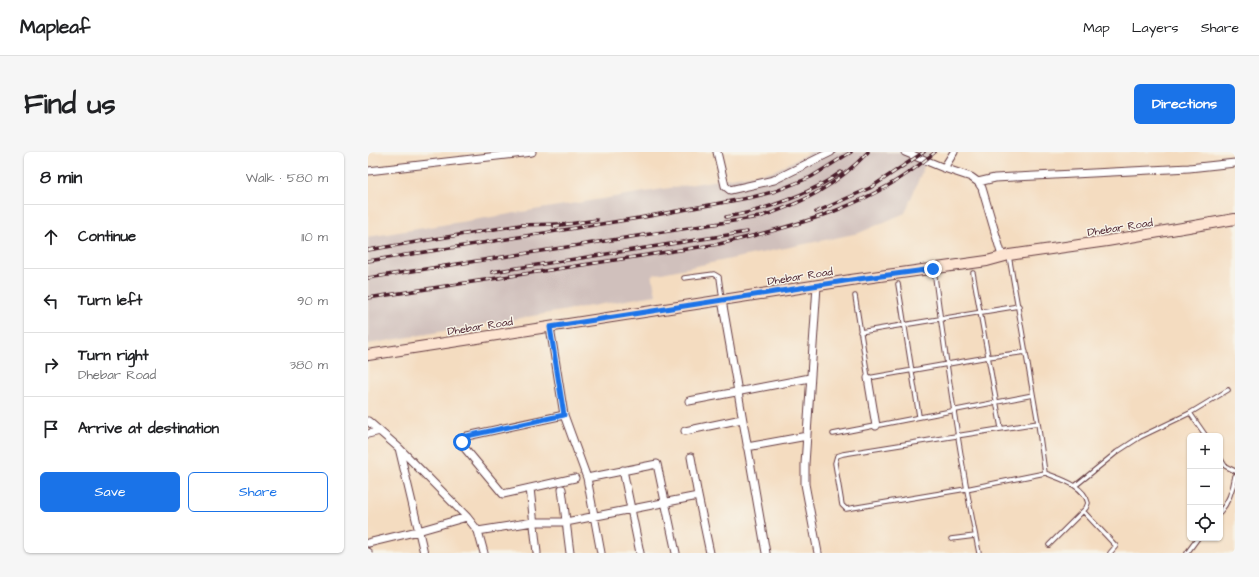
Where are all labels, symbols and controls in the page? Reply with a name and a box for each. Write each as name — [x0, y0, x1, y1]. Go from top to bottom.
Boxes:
text: Mapleaf — [20, 14, 90, 41]
text: Map — [1083, 18, 1110, 38]
text: Layers — [1132, 18, 1179, 38]
text: Share — [1201, 18, 1239, 38]
button: Directions — [1134, 84, 1235, 124]
text: Find us — [24, 85, 115, 124]
text: 8 min — [40, 166, 82, 190]
text: Walk · 580 m — [246, 169, 328, 187]
street label: Dhebar Road — [1086, 215, 1154, 240]
icon: ahead — [40, 226, 62, 248]
text: Continue — [78, 226, 136, 247]
text: 110 m — [301, 228, 328, 246]
route end — [924, 260, 942, 278]
street label: Dhebar Road — [766, 264, 834, 289]
icon: left — [40, 290, 62, 312]
text: Turn left — [78, 290, 142, 311]
text: 90 m — [297, 292, 328, 310]
street label: Dhebar Road — [446, 314, 514, 339]
text: Turn right — [78, 345, 149, 366]
icon: right — [40, 354, 62, 376]
text: 380 m — [289, 356, 328, 374]
text: Dhebar Road — [78, 366, 156, 384]
icon: arrive — [40, 418, 62, 440]
text: Arrive at destination — [78, 418, 219, 439]
route start — [453, 433, 471, 451]
map controls — [1187, 433, 1223, 541]
button: + — [1187, 433, 1223, 469]
button: − — [1187, 469, 1223, 505]
button: Save — [40, 472, 180, 512]
button: Share — [188, 472, 328, 512]
button: locate — [1187, 505, 1223, 541]

